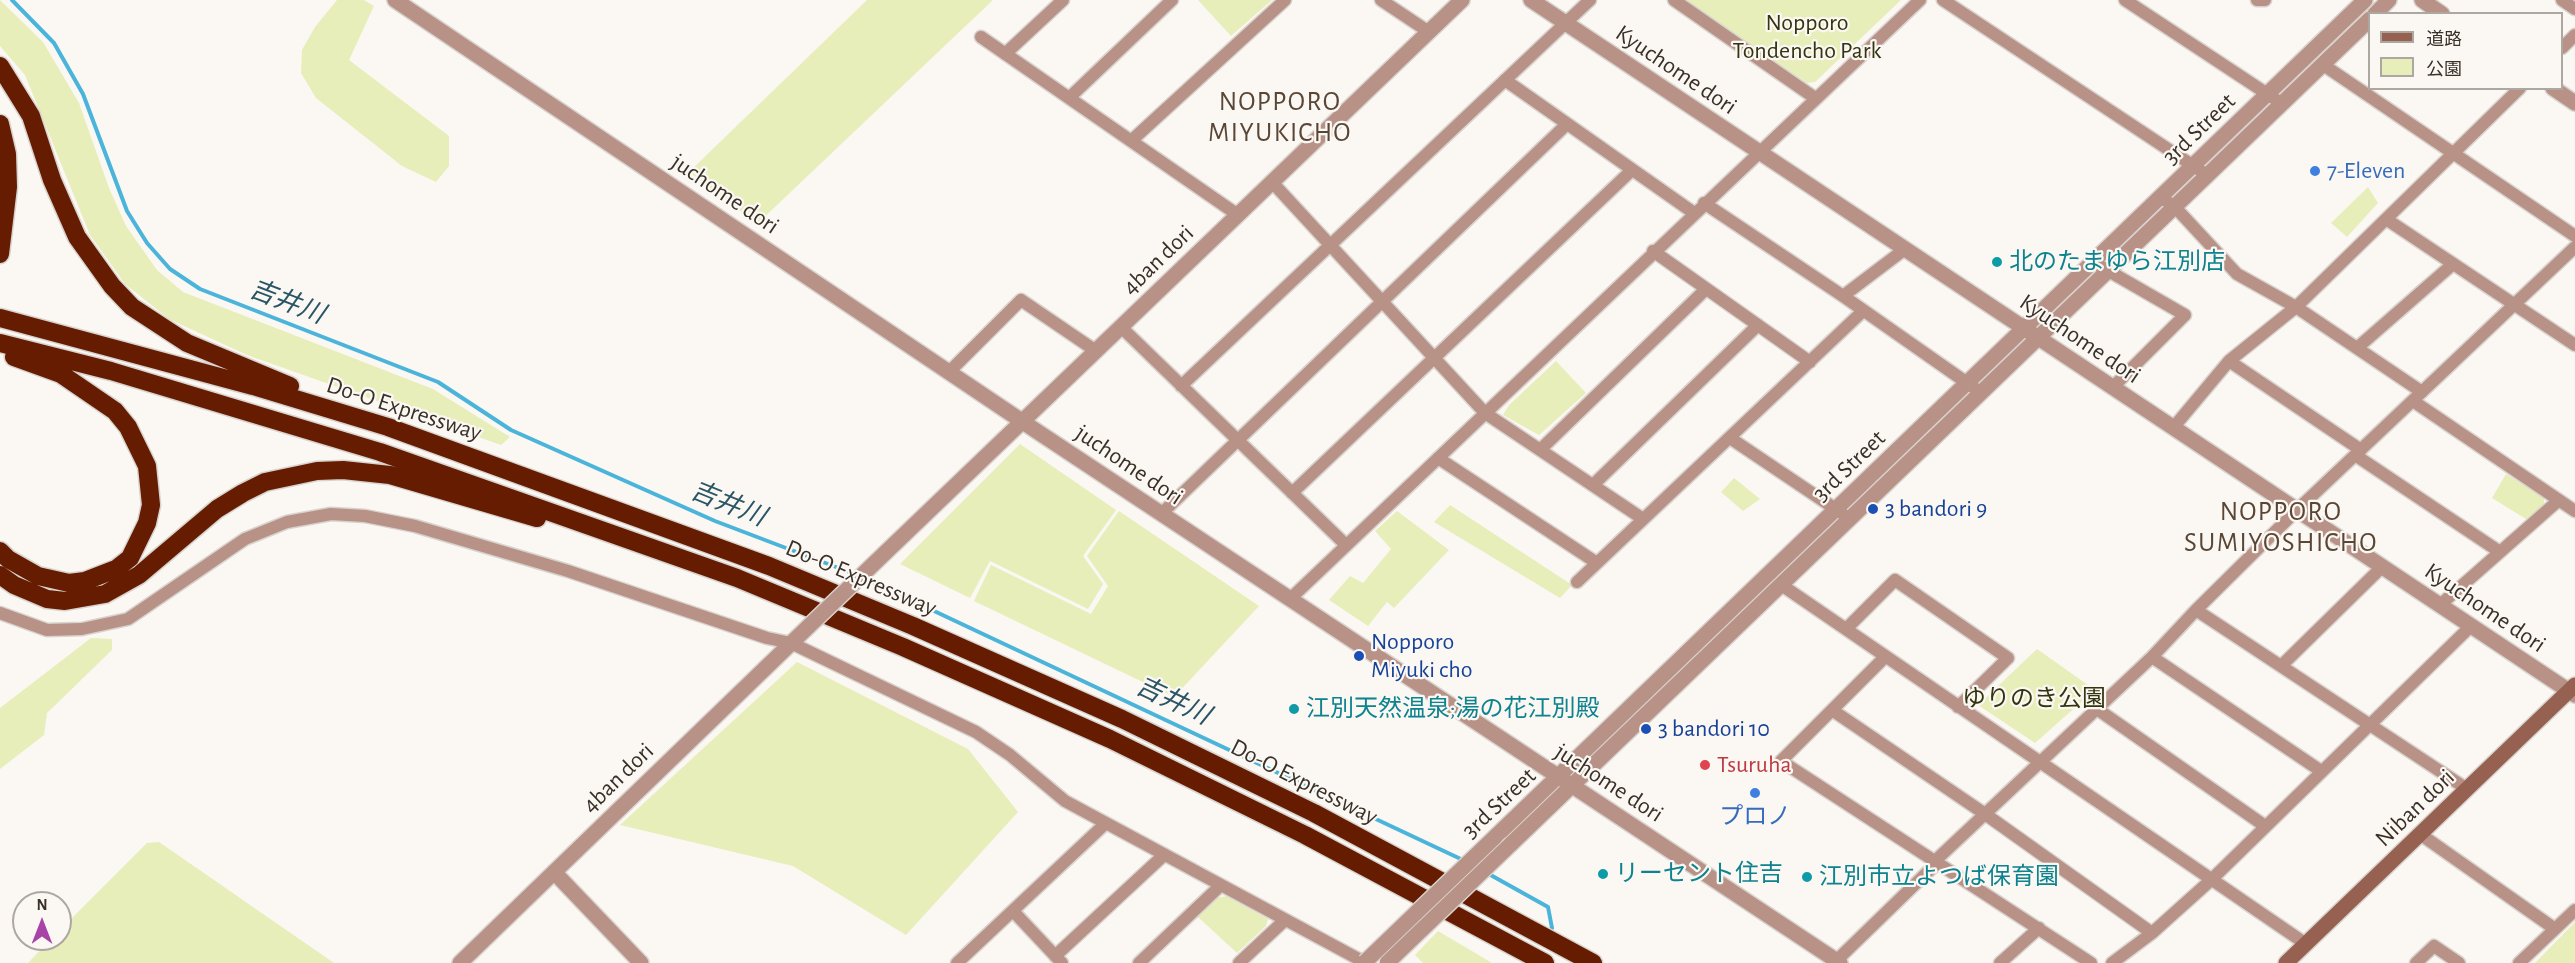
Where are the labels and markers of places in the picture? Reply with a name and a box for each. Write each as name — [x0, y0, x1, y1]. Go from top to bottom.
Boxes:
place label: 7-Eleven — [2327, 157, 2405, 185]
marker: 7-Eleven — [2308, 164, 2322, 178]
place label: 北のたまゆら江別店 — [2009, 248, 2225, 276]
marker: 北のたまゆら江別店 — [1990, 255, 2004, 269]
place label: 3 bandori 9 — [1885, 495, 1987, 523]
marker: 3 bandori 9 — [1866, 502, 1880, 516]
place label: Nopporo Miyuki cho — [1371, 628, 1472, 684]
marker: Nopporo Miyuki cho — [1352, 649, 1366, 663]
place label: 江別天然温泉;湯の花江別殿 — [1306, 695, 1599, 723]
marker: 江別天然温泉;湯の花江別殿 — [1287, 702, 1301, 716]
place label: 3 bandori 10 — [1658, 715, 1770, 743]
marker: 3 bandori 10 — [1639, 722, 1653, 736]
place label: Tsuruha — [1717, 751, 1792, 779]
marker: Tsuruha — [1698, 758, 1712, 772]
marker: プロノ — [1748, 786, 1762, 800]
place label: プロノ — [1719, 803, 1791, 831]
place label: リーセント住吉 — [1615, 860, 1783, 888]
place label: 江別市立よつば保育園 — [1819, 863, 2059, 891]
marker: リーセント住吉 — [1596, 867, 1610, 881]
marker: 江別市立よつば保育園 — [1800, 870, 1814, 884]

